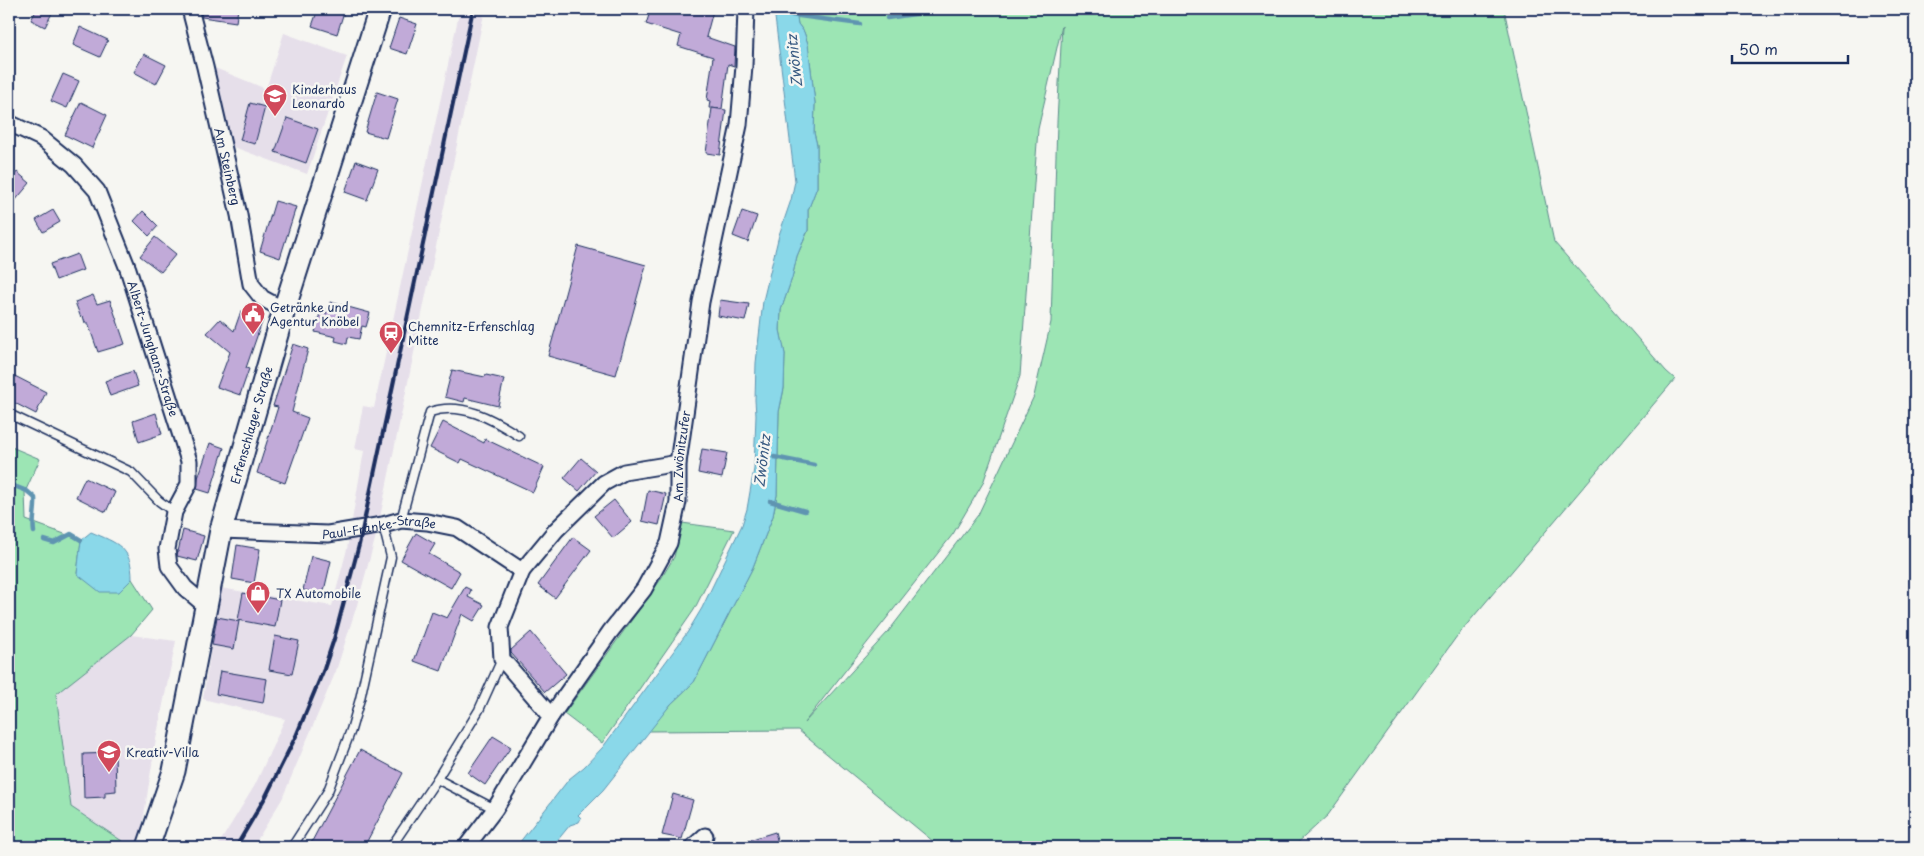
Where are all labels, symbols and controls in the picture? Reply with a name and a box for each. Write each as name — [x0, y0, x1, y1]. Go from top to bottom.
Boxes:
water label: Zwönitz — [781, 32, 807, 88]
scale bar — [1732, 32, 1848, 64]
text: 50 m — [1739, 37, 1778, 60]
place label: Kinderhaus Leonardo — [292, 80, 357, 112]
school or university icon: Kinderhaus Leonardo — [262, 83, 288, 117]
street label: Am Steinberg — [210, 126, 245, 207]
street label: Albert-Junghans-Straße — [123, 278, 183, 419]
place label: Getränke und Agentur Knöbel — [270, 298, 359, 330]
public building icon: Getränke und Agentur Knöbel — [240, 301, 266, 335]
place label: Chemnitz-Erfenschlag Mitte — [408, 317, 535, 349]
station icon: Chemnitz-Erfenschlag Mitte — [378, 320, 404, 354]
street label: Erfenschlager Straße — [226, 364, 276, 486]
street label: Am Zwönitzufer — [669, 409, 694, 502]
water label: Zwönitz — [748, 431, 776, 488]
street label: Paul-Franke-Straße — [322, 511, 438, 543]
shop icon: TX Automobile — [245, 580, 271, 614]
place label: TX Automobile — [276, 584, 362, 602]
school or university icon: Kreativ-Villa — [96, 739, 122, 773]
place label: Kreativ-Villa — [126, 743, 199, 761]

